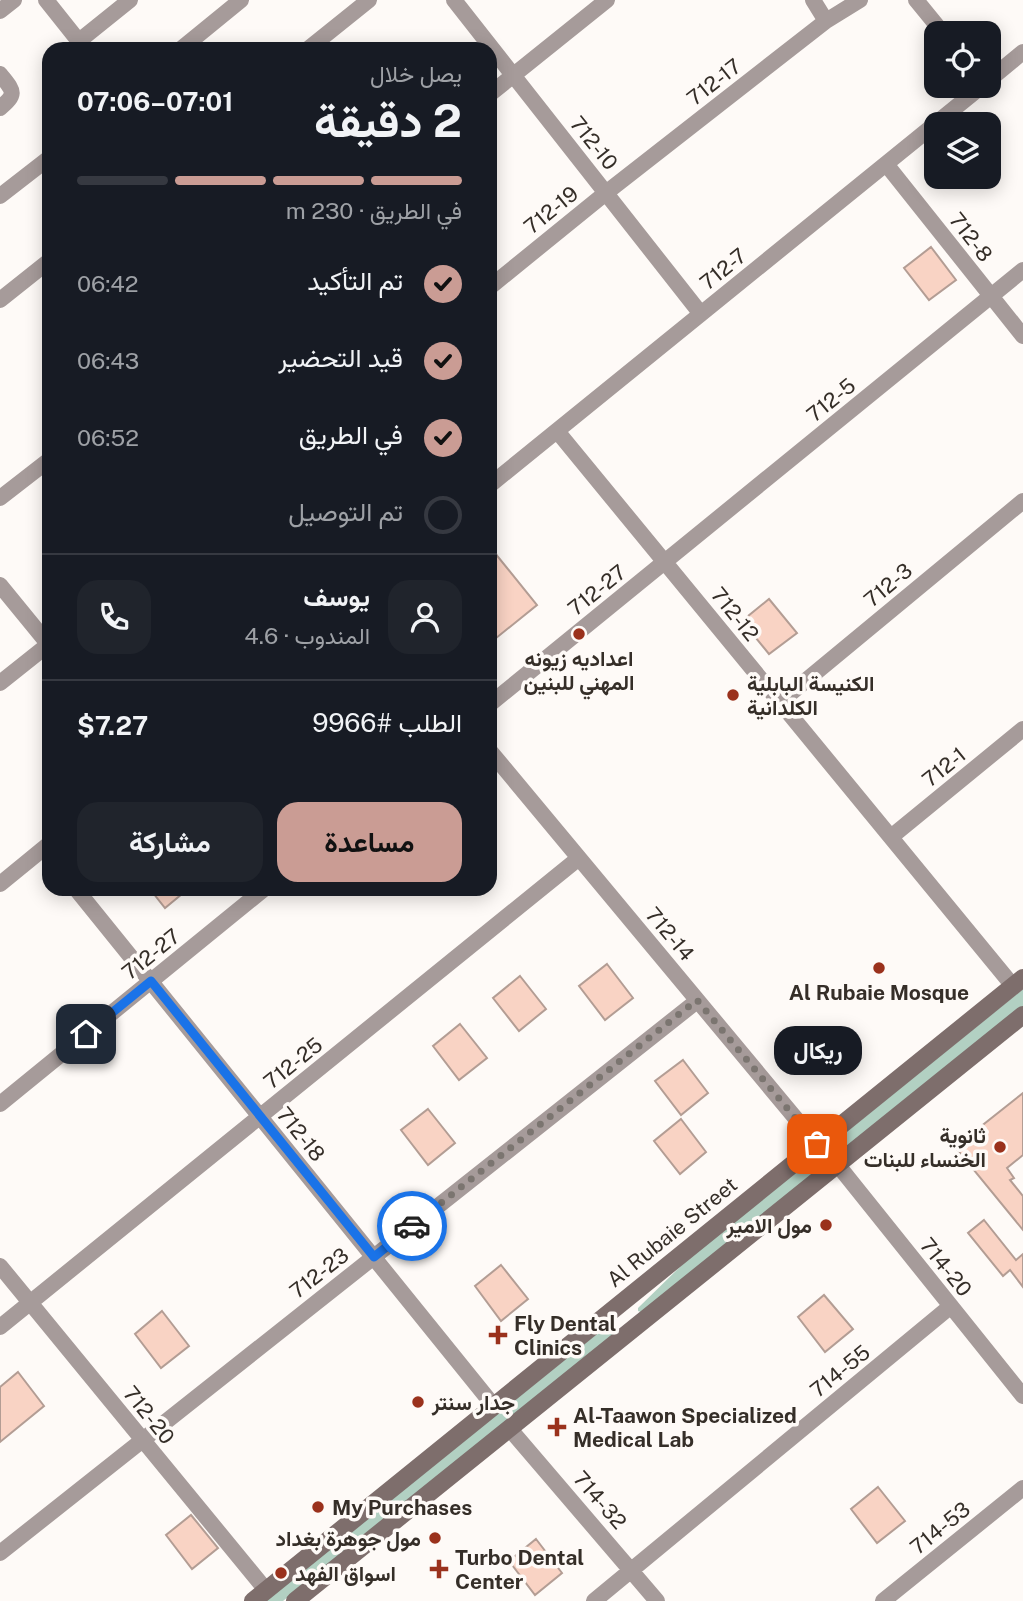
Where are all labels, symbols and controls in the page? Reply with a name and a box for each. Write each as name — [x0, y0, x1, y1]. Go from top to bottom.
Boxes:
map controls — [924, 21, 1001, 189]
button: locate — [924, 21, 1001, 98]
street label: 712-17 — [682, 53, 746, 111]
text: يصل خلال — [370, 60, 462, 87]
text: 07:01–07:06 — [77, 86, 233, 117]
text: 2 دقيقة — [314, 93, 462, 147]
street label: 712-10 — [565, 111, 623, 175]
button: layers — [924, 112, 1001, 189]
street label: 712-19 — [519, 181, 583, 239]
text: في الطريق · 230 m — [286, 197, 462, 224]
street label: 712-8 — [944, 207, 998, 267]
street label: 712-7 — [695, 243, 751, 295]
text: تم التأكيد — [307, 265, 403, 296]
icon: check — [424, 265, 462, 303]
text: 06:42 — [77, 270, 138, 297]
text: قيد التحضير — [278, 342, 403, 373]
icon: check — [424, 342, 462, 380]
text: 06:43 — [77, 347, 139, 374]
street label: 712-5 — [802, 373, 860, 427]
text: في الطريق — [299, 419, 403, 450]
icon: check — [424, 419, 462, 457]
text: 06:52 — [77, 424, 139, 451]
text: تم التوصيل — [288, 496, 403, 527]
street label: 712-3 — [859, 558, 917, 612]
street label: 712-27 — [563, 559, 631, 621]
button: phone — [77, 580, 151, 654]
button: person — [388, 580, 462, 654]
text: يوسف — [303, 581, 370, 612]
street label: 712-12 — [706, 582, 764, 646]
text: المندوب · 4.6 — [244, 622, 370, 649]
marker: اعداديه زيونه المهني للبنين — [571, 626, 587, 642]
place label: اعداديه زيونه المهني للبنين — [524, 646, 634, 700]
place label: الكنيسة البابلية الكلدانية — [747, 671, 875, 720]
marker: الكنيسة البابلية الكلدانية — [725, 687, 741, 703]
text: الطلب #9966 — [312, 707, 462, 738]
text: $7.27 — [77, 710, 148, 741]
street label: 712-1 — [917, 742, 971, 792]
button: مشاركة — [77, 802, 263, 882]
button: مساعدة — [277, 802, 462, 882]
street label: 712-14 — [640, 902, 700, 966]
street label: 712-27 — [117, 923, 185, 985]
marker: Al Rubaie Mosque — [871, 960, 887, 976]
place label: Al Rubaie Mosque — [789, 980, 969, 1005]
pin — [56, 1004, 116, 1064]
icon: home — [67, 1015, 105, 1053]
callout: ريكال — [773, 1025, 861, 1074]
street label: 712-25 — [259, 1032, 327, 1094]
text: ريكال — [793, 1037, 843, 1064]
street label: 712-18 — [272, 1102, 330, 1166]
pin — [787, 1114, 847, 1174]
place label: ثانوية الخنساء للبنات — [864, 1123, 986, 1172]
icon: bag — [798, 1125, 836, 1163]
marker: ثانوية الخنساء للبنات — [992, 1139, 1008, 1155]
street label: Al Rubaie Street — [602, 1172, 742, 1292]
courier — [377, 1191, 447, 1261]
icon: car — [393, 1207, 431, 1245]
place label: مول الامير — [726, 1213, 812, 1239]
marker: مول الامير — [818, 1217, 834, 1233]
street label: 714-20 — [915, 1233, 977, 1301]
street label: 712-23 — [285, 1242, 353, 1304]
place label: Fly Dental Clinics — [514, 1311, 617, 1360]
marker: Fly Dental Clinics — [488, 1325, 508, 1345]
street label: 714-55 — [805, 1339, 875, 1403]
street label: 712-20 — [118, 1381, 180, 1449]
place label: جدار سنتر — [431, 1390, 515, 1416]
marker: جدار سنتر — [410, 1394, 426, 1410]
place label: Al-Taawon Specialized Medical Lab — [573, 1403, 797, 1452]
marker: Al-Taawon Specialized Medical Lab — [547, 1417, 567, 1437]
street label: 714-32 — [568, 1466, 632, 1534]
place label: My Purchases — [332, 1495, 472, 1520]
street label: 714-53 — [905, 1496, 975, 1560]
marker: My Purchases — [310, 1499, 326, 1515]
place label: مول جوهرة بغداد — [276, 1526, 421, 1552]
marker: مول جوهرة بغداد — [427, 1530, 443, 1546]
place label: Turbo Dental Center — [455, 1545, 584, 1594]
marker: Turbo Dental Center — [429, 1559, 449, 1579]
place label: اسواق الفهد — [295, 1561, 396, 1587]
marker: اسواق الفهد — [273, 1565, 289, 1581]

